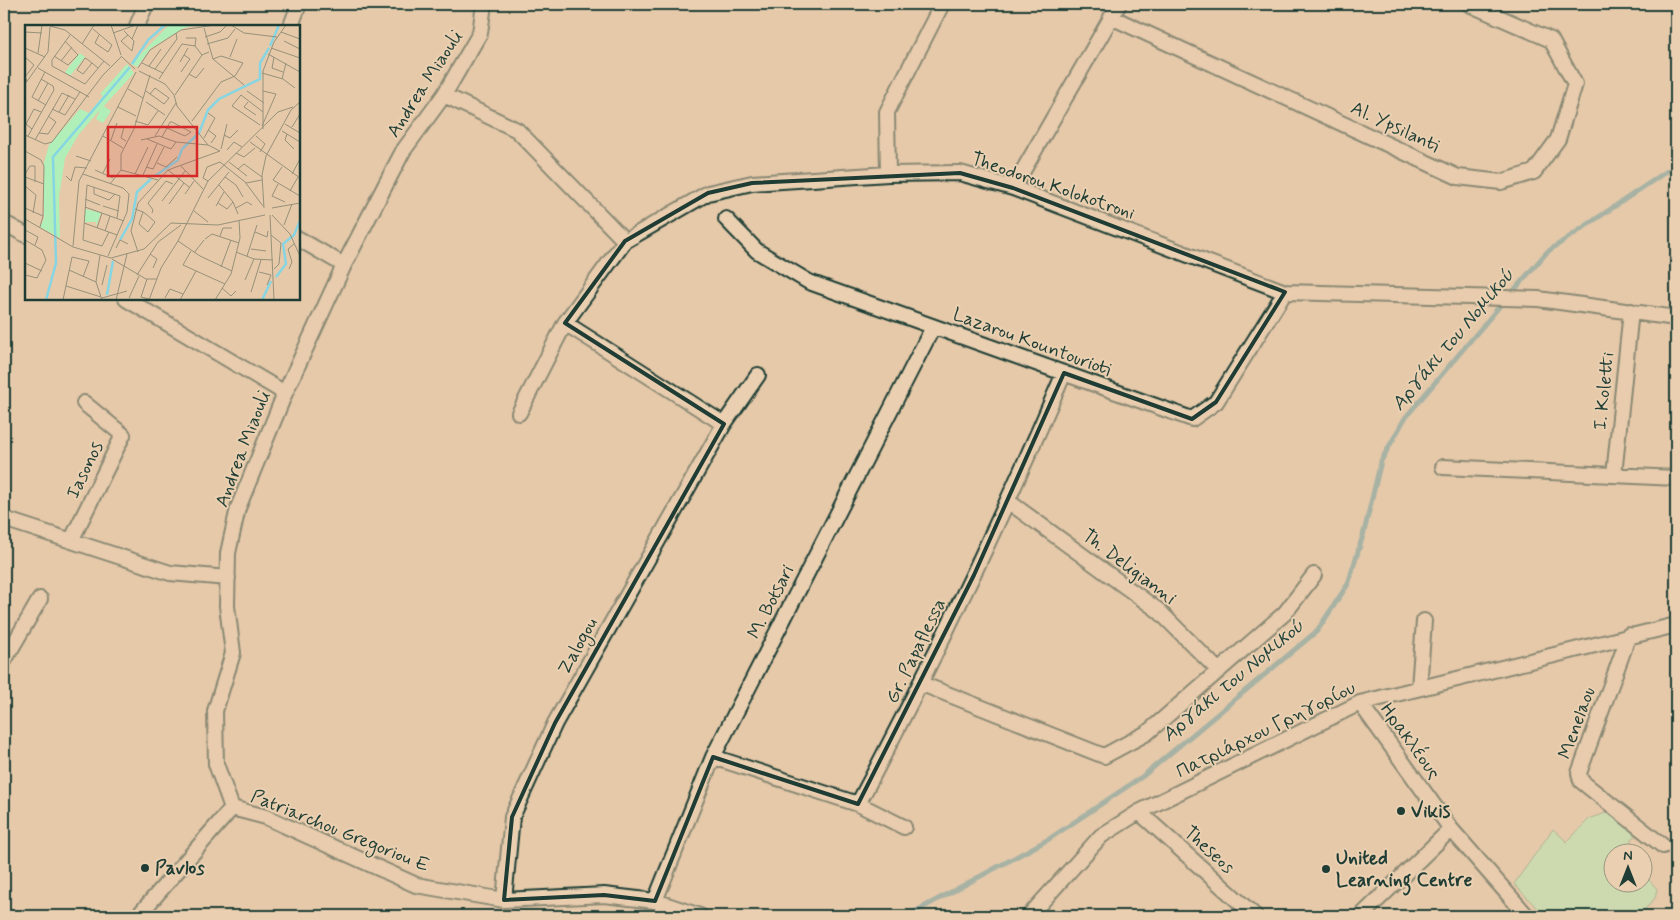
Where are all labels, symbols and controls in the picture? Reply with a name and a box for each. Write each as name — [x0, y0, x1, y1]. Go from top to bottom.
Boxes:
inset map — [25, 25, 300, 300]
street label: Andrea Miaouli — [381, 26, 469, 142]
street label: Al. Ypsilanti — [1346, 95, 1444, 159]
street label: Theodorou Kolokotroni — [968, 146, 1138, 226]
water label: Αργάκι του Νομικού — [1385, 262, 1521, 417]
street label: Lazarou Kountourioti — [949, 302, 1115, 382]
street label: I. Koletti — [1587, 351, 1621, 431]
street label: Andrea Miaouli — [209, 387, 277, 511]
street label: Iasonos — [60, 437, 110, 503]
street label: Th. Deligianni — [1076, 523, 1181, 612]
street label: M. Botsari — [742, 561, 800, 643]
street label: Gr. Papaflessa — [880, 594, 952, 708]
street label: Zalogou — [552, 613, 606, 680]
water label: Αργάκι του Νομικού — [1156, 613, 1311, 749]
street label: Πατριάρχου Γρηγορίου — [1172, 676, 1360, 784]
street label: Menelaou — [1552, 683, 1602, 763]
street label: Ηρακλέους — [1374, 698, 1446, 784]
street label: Patriarchou Gregoriou E — [246, 784, 433, 880]
place label: Vikis — [1411, 799, 1451, 824]
marker: Vikis — [1395, 805, 1407, 817]
street label: Theseos — [1178, 820, 1240, 880]
north arrow — [1602, 842, 1652, 892]
place label: United Learning Centre — [1336, 846, 1472, 896]
text: N — [1623, 847, 1633, 865]
place label: Pavlos — [155, 856, 205, 881]
marker: Pavlos — [139, 862, 151, 874]
marker: United Learning Centre — [1320, 863, 1332, 875]

